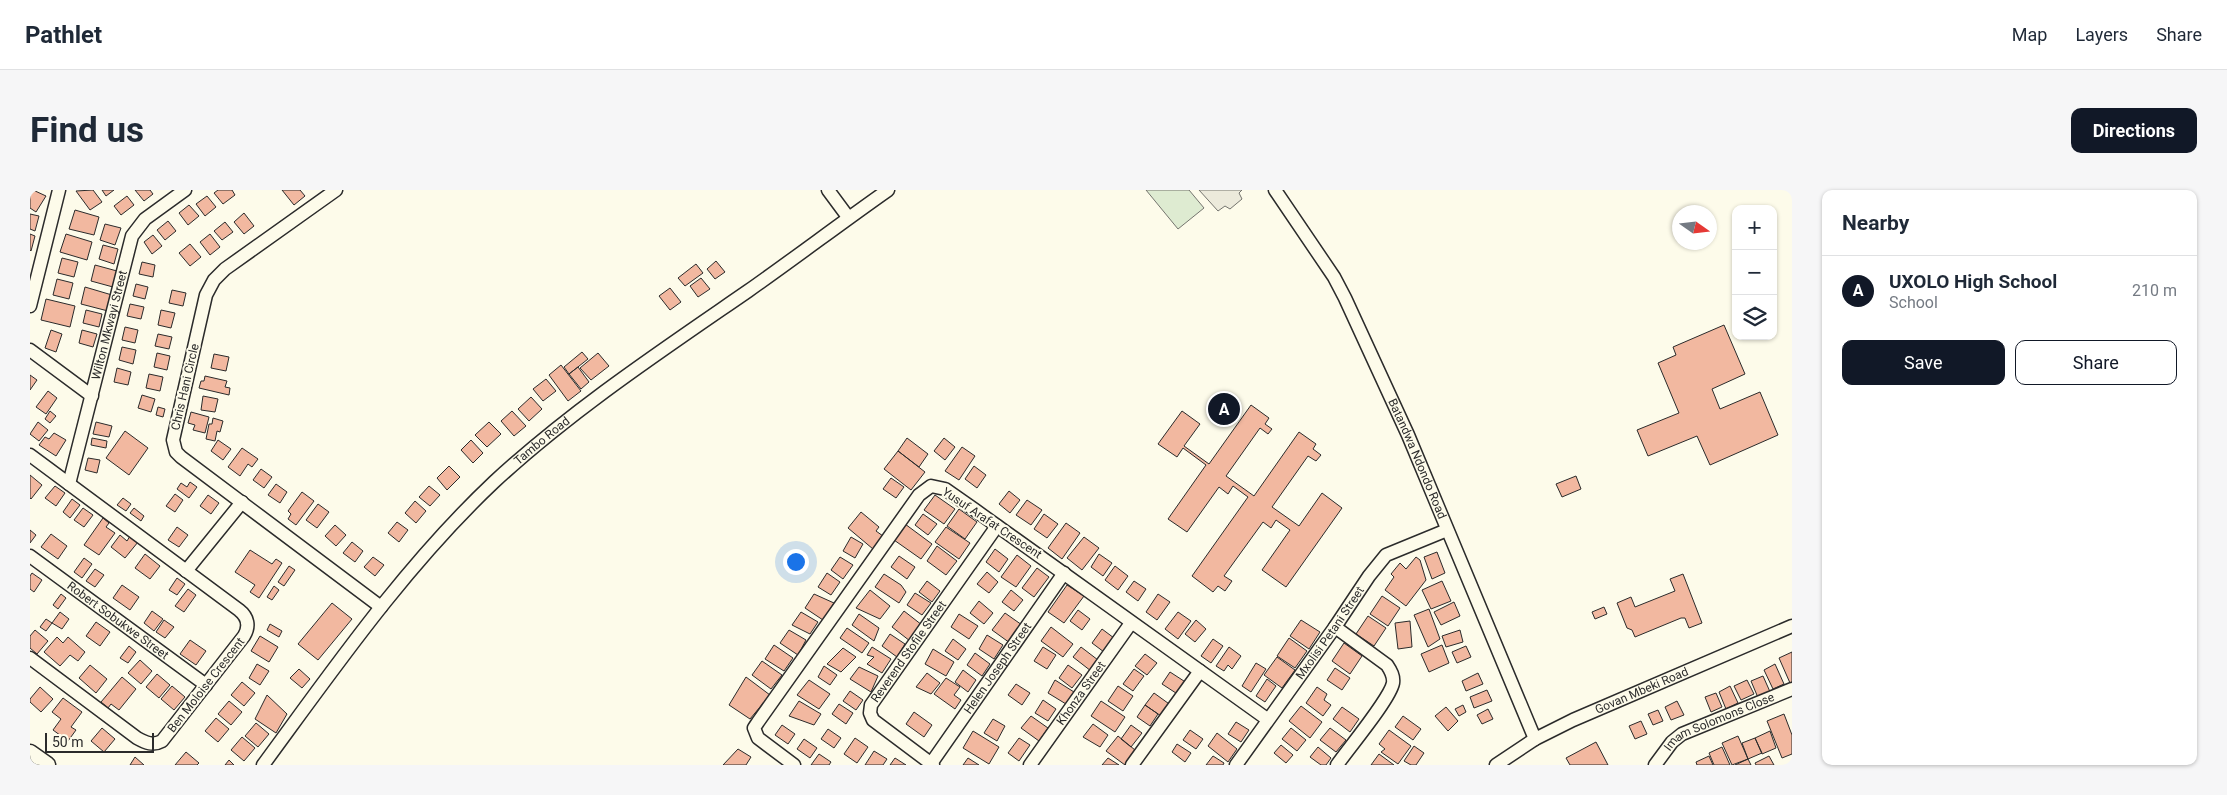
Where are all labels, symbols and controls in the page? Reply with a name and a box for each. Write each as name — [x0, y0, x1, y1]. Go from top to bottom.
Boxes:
text: Pathlet — [25, 21, 102, 49]
text: Map — [2012, 24, 2047, 45]
text: Layers — [2075, 24, 2128, 45]
text: Share — [2156, 24, 2202, 45]
button: Directions — [2071, 108, 2197, 153]
text: Find us — [30, 110, 144, 151]
north arrow — [1672, 205, 1717, 250]
map controls — [1732, 205, 1777, 340]
button: + — [1732, 205, 1777, 250]
text: Nearby — [1842, 211, 1909, 235]
button: − — [1732, 250, 1777, 295]
street label: Wilton Mkwayi Street — [89, 269, 130, 381]
text: UXOLO High School — [1889, 270, 2057, 293]
text: A — [1853, 281, 1863, 300]
text: 210 m — [2132, 281, 2177, 300]
text: School — [1889, 293, 1938, 312]
button: layers — [1732, 295, 1777, 340]
button: Save — [1842, 340, 2005, 385]
button: Share — [2015, 340, 2177, 385]
street label: Chris Hani Circle — [168, 342, 202, 432]
pin: A — [1208, 390, 1240, 428]
street label: Batandwa Ndondo Road — [1385, 396, 1449, 521]
street label: Tambo Road — [511, 414, 572, 468]
street label: Yusuf Arafat Crescent — [940, 485, 1044, 562]
your location — [783, 549, 809, 575]
street label: Robert Sobukwe Street — [64, 579, 171, 662]
street label: Mxolisi Petani Street — [1293, 584, 1367, 682]
street label: Reverend Stofile Street — [868, 598, 949, 705]
street label: Helen Joseph Street — [961, 620, 1034, 717]
street label: Ben Moloise Crescent — [165, 635, 247, 735]
street label: Khonza Street — [1054, 659, 1108, 728]
street label: Govan Mbeki Road — [1593, 664, 1690, 717]
street label: Imam Solomons Close — [1661, 690, 1776, 753]
scale bar — [45, 730, 154, 753]
text: 50 m — [52, 734, 84, 750]

